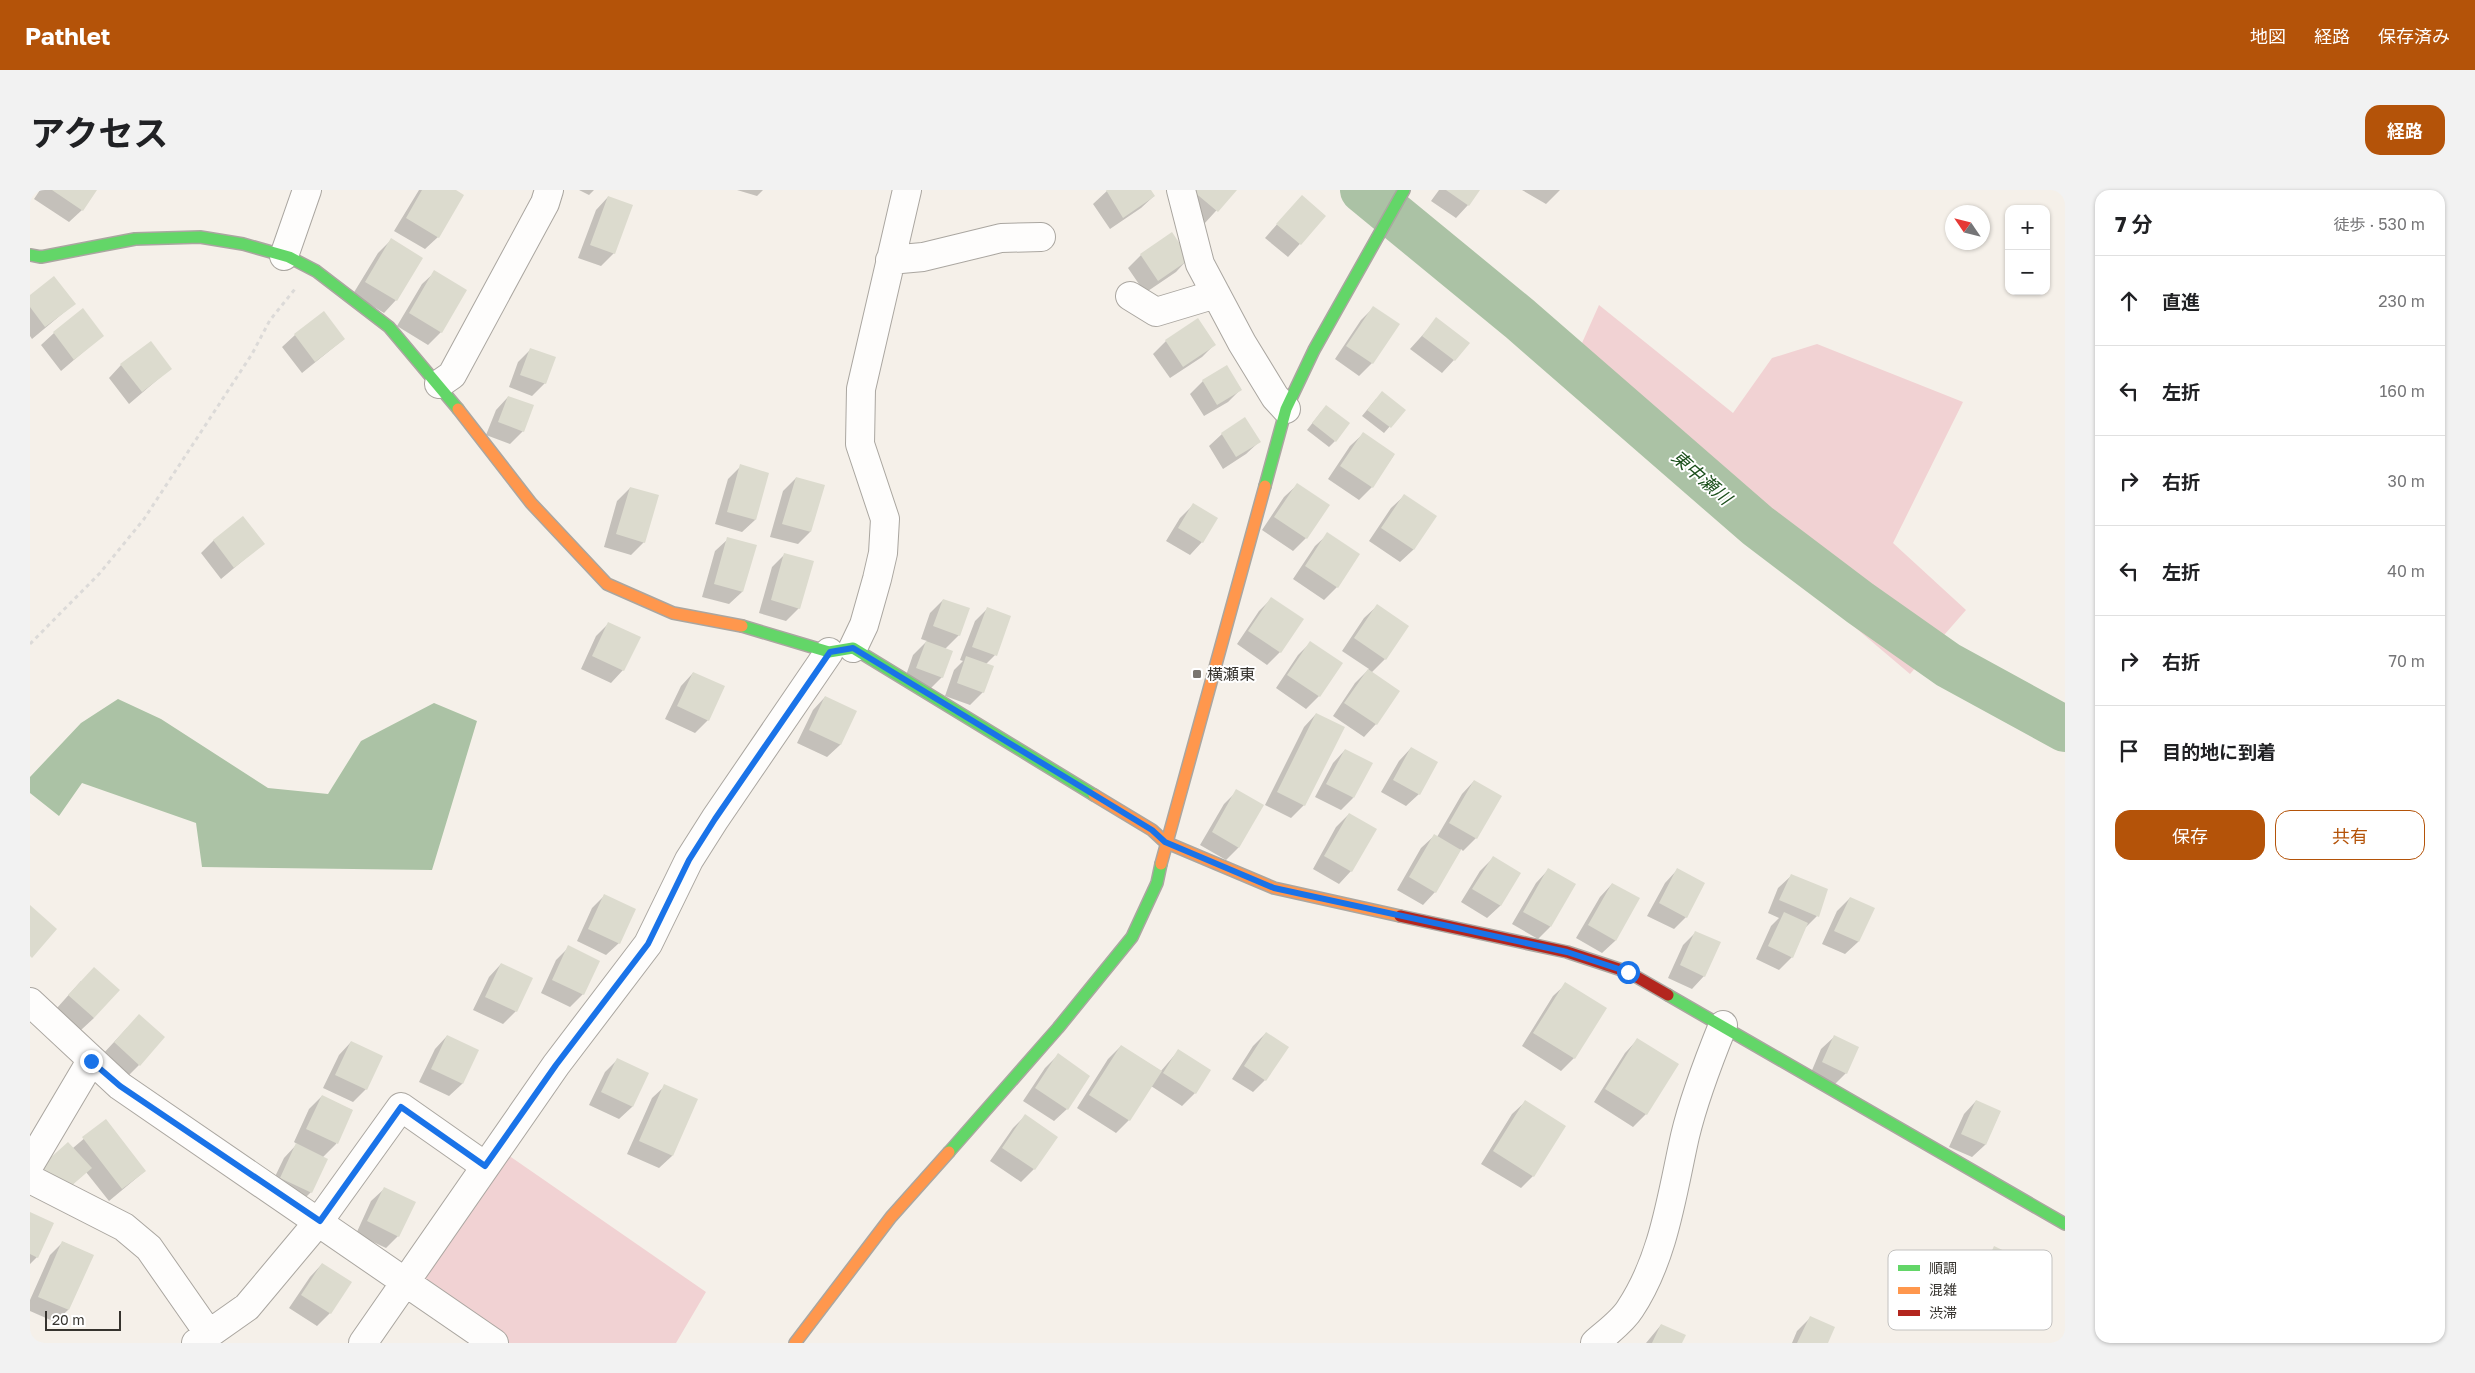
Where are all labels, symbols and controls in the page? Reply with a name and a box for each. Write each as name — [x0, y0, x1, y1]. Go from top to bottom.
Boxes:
text: Pathlet — [25, 21, 110, 50]
text: 地図 — [2250, 25, 2286, 47]
text: 経路 — [2314, 25, 2350, 47]
text: 保存済み — [2378, 25, 2450, 47]
button: 経路 — [2365, 105, 2445, 155]
text: アクセス — [30, 112, 168, 154]
north arrow — [1945, 205, 1990, 250]
map controls — [2005, 205, 2050, 295]
button: + — [2005, 205, 2050, 250]
text: 7 分 — [2115, 211, 2153, 237]
text: 徒歩 · 530 m — [2333, 214, 2425, 234]
button: − — [2005, 250, 2050, 295]
icon: ahead — [2115, 287, 2143, 315]
text: 直進 — [2162, 290, 2200, 313]
text: 230 m — [2378, 291, 2425, 311]
icon: left — [2115, 377, 2143, 405]
text: 左折 — [2162, 380, 2200, 403]
text: 160 m — [2379, 381, 2425, 401]
water label: 東中瀬川 — [1668, 445, 1738, 510]
icon: right — [2115, 467, 2143, 495]
text: 右折 — [2162, 470, 2200, 493]
text: 30 m — [2388, 471, 2425, 491]
icon: left — [2115, 557, 2143, 585]
text: 左折 — [2162, 560, 2200, 583]
text: 40 m — [2387, 561, 2425, 581]
icon: right — [2115, 647, 2143, 675]
text: 右折 — [2162, 650, 2200, 673]
text: 70 m — [2388, 651, 2425, 671]
place label: 横瀬東 — [1207, 664, 1255, 684]
marker: 横瀬東 — [1191, 668, 1203, 680]
icon: arrive — [2115, 737, 2143, 765]
text: 目的地に到着 — [2162, 740, 2276, 763]
button: 保存 — [2115, 810, 2265, 860]
button: 共有 — [2275, 810, 2425, 860]
route start — [1617, 961, 1640, 984]
route end — [80, 1050, 103, 1073]
legend — [1888, 1250, 2052, 1330]
text: 順調 — [1929, 1259, 1957, 1276]
text: 混雑 — [1929, 1281, 1957, 1298]
text: 渋滞 — [1929, 1304, 1957, 1321]
scale bar — [45, 1308, 121, 1331]
text: 20 m — [52, 1311, 85, 1328]

